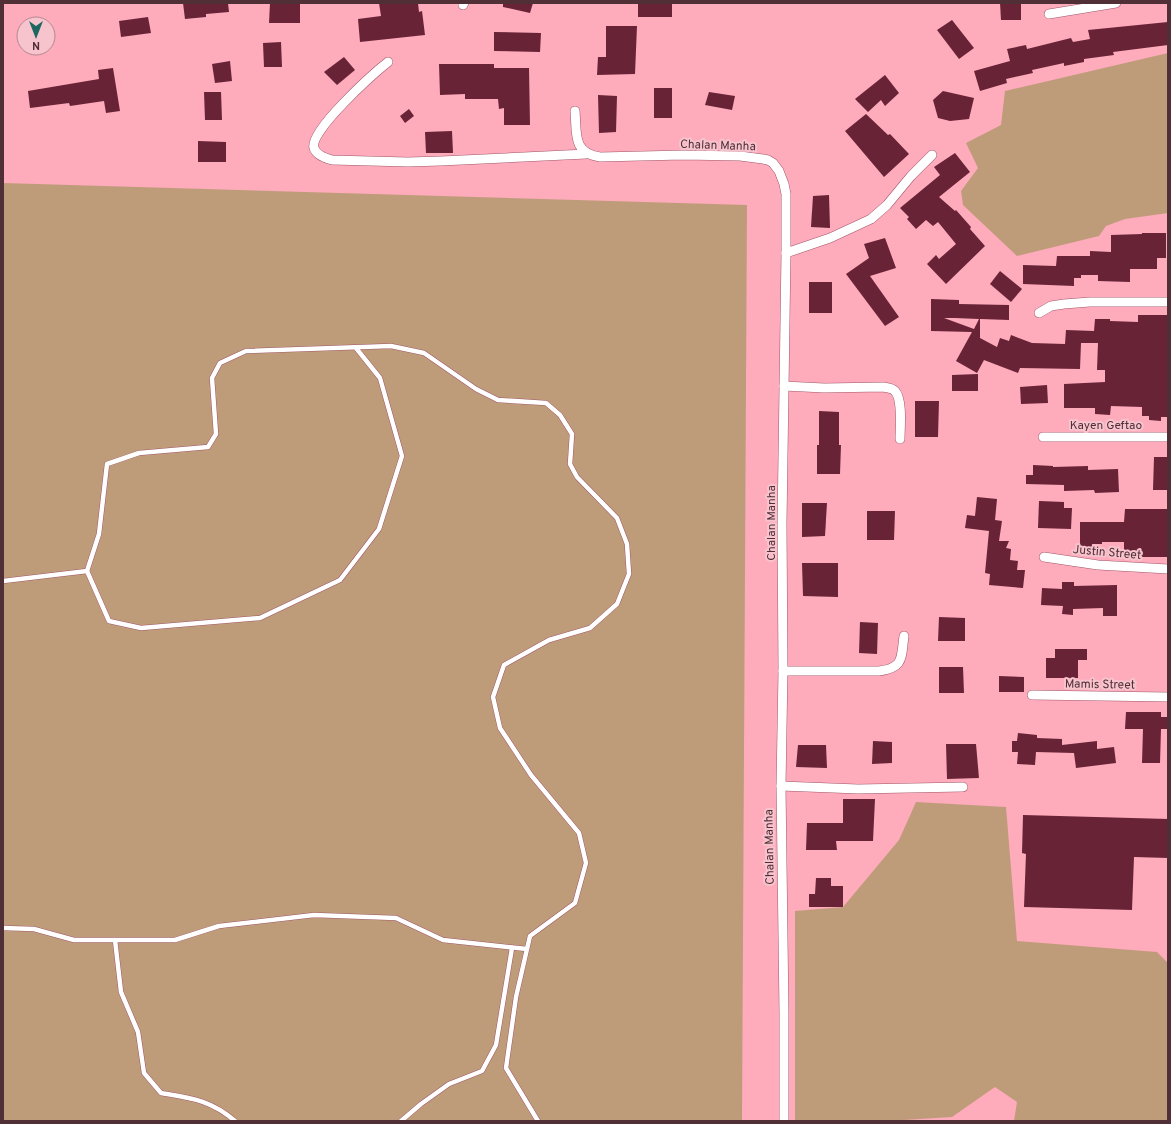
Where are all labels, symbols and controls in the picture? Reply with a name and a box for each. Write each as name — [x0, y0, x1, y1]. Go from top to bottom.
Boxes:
north arrow — [16, 16, 56, 56]
text: N — [32, 38, 40, 52]
street label: Chalan Manha — [680, 137, 756, 155]
street label: Kayen Geftao — [1070, 418, 1143, 434]
street label: Chalan Manha — [764, 485, 780, 561]
street label: Justin Street — [1072, 542, 1142, 564]
street label: Mamis Street — [1065, 676, 1135, 694]
street label: Chalan Manha — [761, 809, 779, 885]

